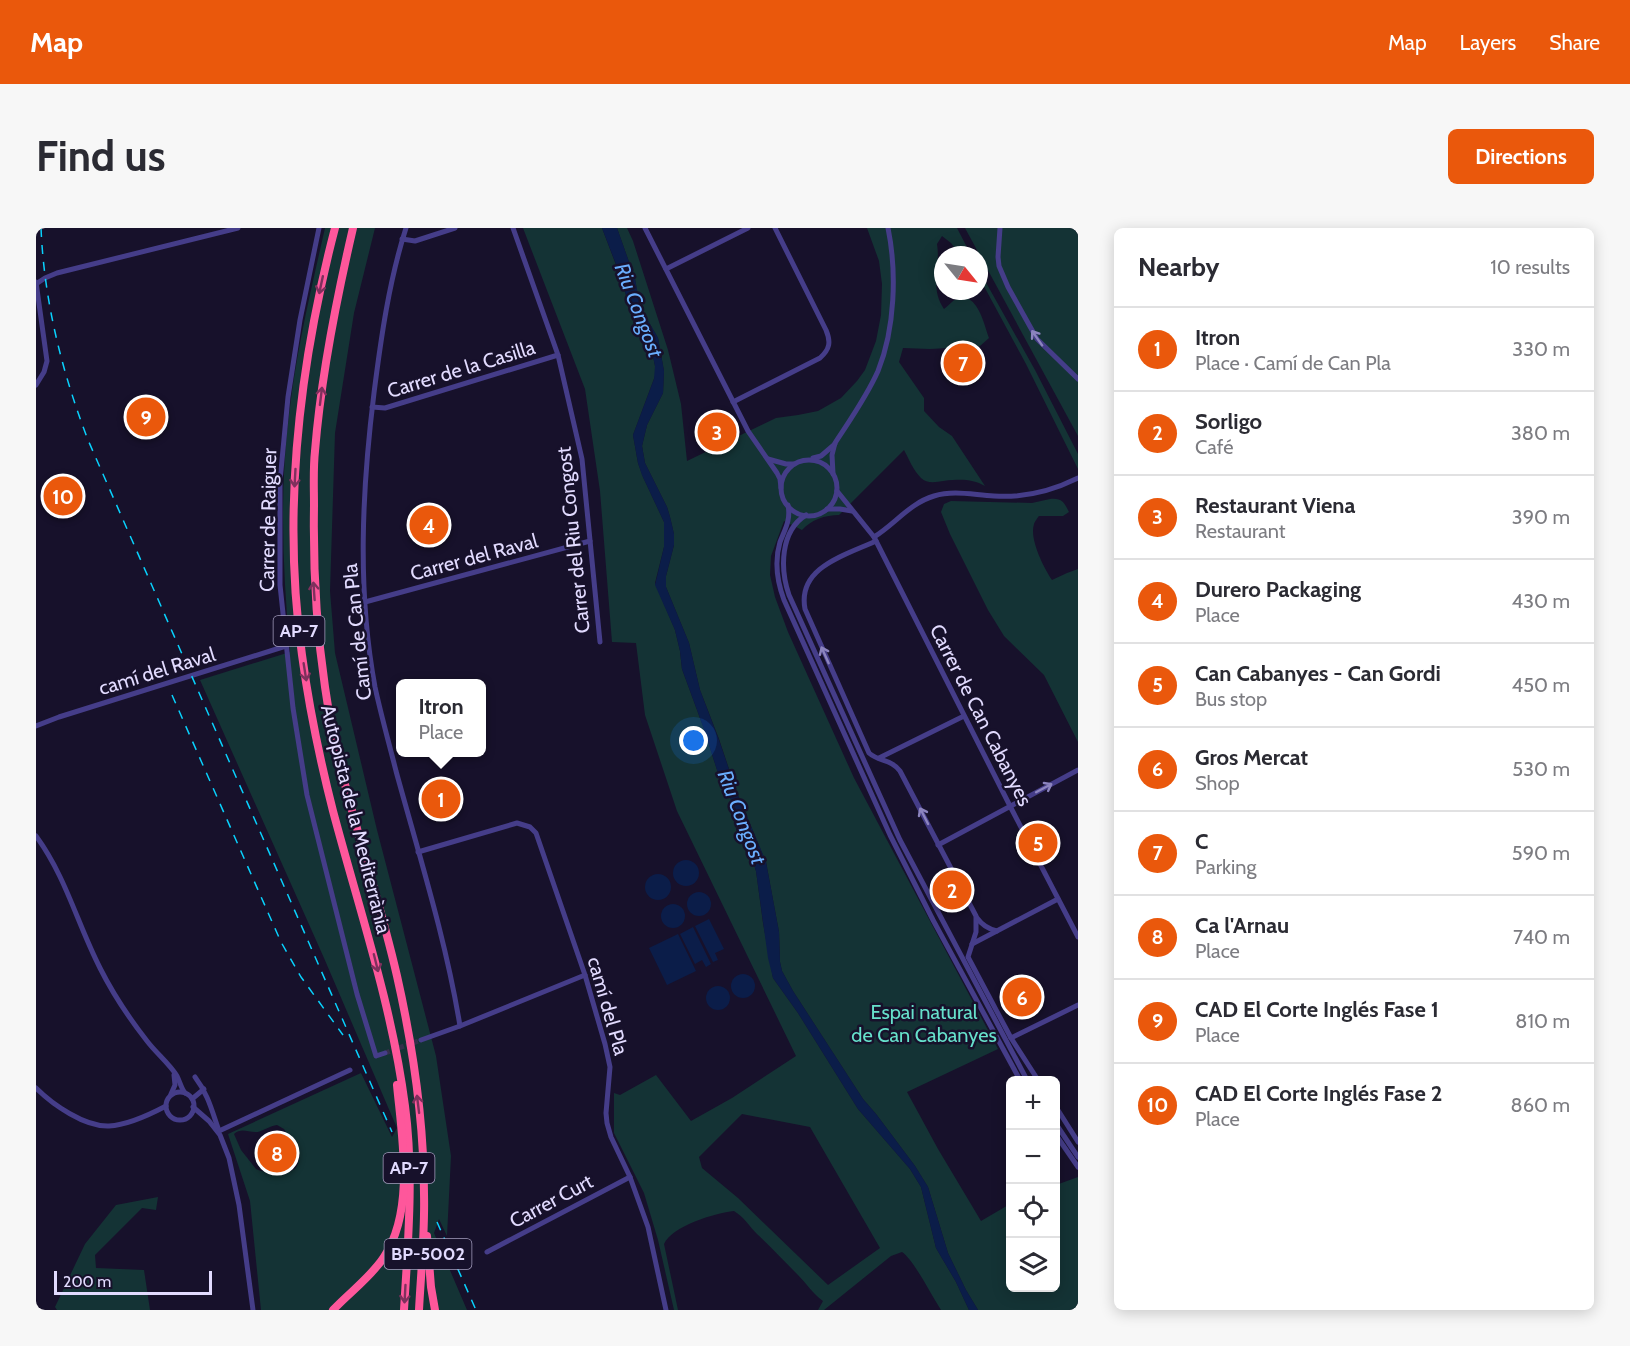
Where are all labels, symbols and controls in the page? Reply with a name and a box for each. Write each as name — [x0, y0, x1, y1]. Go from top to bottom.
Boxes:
text: Map — [30, 25, 83, 59]
text: Map — [1388, 30, 1427, 55]
text: Layers — [1460, 30, 1516, 55]
text: Share — [1549, 30, 1600, 55]
button: Directions — [1448, 129, 1594, 184]
text: Find us — [36, 130, 165, 182]
north arrow — [934, 246, 988, 300]
text: Nearby — [1138, 251, 1219, 283]
text: 10 results — [1490, 255, 1570, 279]
water label: Riu Congost — [610, 259, 669, 361]
one-way arrow — [315, 275, 327, 294]
text: Itron — [1195, 324, 1240, 351]
one-way arrow — [1031, 330, 1043, 346]
street label: Carrer de la Casilla — [384, 335, 538, 403]
text: 1 — [1154, 337, 1161, 361]
text: 330 m — [1512, 337, 1570, 361]
pin: 7 — [944, 340, 982, 386]
text: Place · Camí de Can Pla — [1195, 351, 1391, 375]
one-way arrow — [316, 387, 327, 406]
pin: 9 — [126, 394, 166, 440]
text: Sorligo — [1195, 408, 1262, 435]
pin: 3 — [698, 410, 736, 454]
text: 2 — [1152, 421, 1163, 445]
text: 380 m — [1511, 421, 1570, 445]
text: Café — [1195, 435, 1233, 459]
street label: Carrer del Riu Congost — [551, 445, 595, 634]
street label: Carrer de Raiguer — [255, 447, 281, 592]
one-way arrow — [289, 467, 300, 487]
pin: 10 — [44, 474, 82, 518]
text: Restaurant Viena — [1195, 492, 1355, 519]
pin: 4 — [410, 502, 448, 548]
text: 3 — [1152, 505, 1163, 529]
text: 390 m — [1512, 505, 1570, 529]
text: Restaurant — [1195, 519, 1286, 543]
street label: Carrer del Raval — [408, 528, 541, 586]
street label: Camí de Can Pla — [338, 562, 376, 702]
text: Durero Packaging — [1195, 576, 1361, 603]
one-way arrow — [309, 581, 320, 601]
text: 4 — [1151, 589, 1164, 613]
text: 430 m — [1512, 589, 1570, 613]
text: Place — [1195, 603, 1240, 627]
road number: AP-7 — [274, 616, 324, 646]
street label: Carrer de Can Cabanyes — [925, 620, 1037, 810]
street label: camí del Raval — [96, 642, 219, 700]
one-way arrow — [819, 647, 831, 665]
text: Can Cabanyes - Can Gordi — [1195, 660, 1441, 687]
one-way arrow — [299, 662, 310, 682]
text: 5 — [1152, 673, 1163, 697]
text: 450 m — [1512, 673, 1570, 697]
popup — [396, 679, 486, 757]
text: Bus stop — [1195, 687, 1267, 711]
text: Itron — [418, 693, 464, 720]
street label: Autopista de la Mediterrània — [316, 702, 396, 936]
text: Place — [418, 720, 463, 744]
your location — [679, 726, 708, 755]
text: Gros Mercat — [1195, 744, 1308, 771]
text: 6 — [1152, 757, 1163, 781]
text: 530 m — [1512, 757, 1570, 781]
water label: Riu Congost — [713, 766, 772, 868]
text: Shop — [1195, 771, 1240, 795]
pin: 1 — [422, 776, 460, 822]
one-way arrow — [1035, 782, 1052, 794]
one-way arrow — [917, 807, 929, 825]
pin: 5 — [1018, 820, 1058, 866]
text: C — [1195, 828, 1208, 855]
text: 7 — [1152, 841, 1163, 865]
text: 590 m — [1512, 841, 1570, 865]
text: Parking — [1195, 855, 1256, 879]
pin: 2 — [932, 868, 972, 912]
text: Ca l'Arnau — [1195, 912, 1289, 939]
text: 8 — [1151, 925, 1164, 949]
text: 740 m — [1513, 925, 1570, 949]
text: Place — [1195, 939, 1240, 963]
one-way arrow — [370, 954, 382, 973]
street label: camí del Pla — [583, 954, 634, 1058]
pin: 6 — [1002, 974, 1042, 1020]
text: CAD El Corte Inglés Fase 1 — [1195, 996, 1439, 1023]
park label: Espai natural de Can Cabanyes — [851, 1000, 997, 1047]
text: 9 — [1152, 1009, 1163, 1033]
text: 810 m — [1515, 1009, 1570, 1033]
text: Place — [1195, 1023, 1240, 1047]
map controls — [1006, 1076, 1060, 1292]
button: + — [1006, 1076, 1060, 1130]
text: CAD El Corte Inglés Fase 2 — [1195, 1080, 1442, 1107]
text: 10 — [1147, 1093, 1168, 1117]
text: 860 m — [1511, 1093, 1570, 1117]
one-way arrow — [413, 1094, 424, 1114]
text: Place — [1195, 1107, 1240, 1131]
pin: 8 — [258, 1130, 296, 1176]
button: − — [1006, 1130, 1060, 1184]
road number: AP-7 — [384, 1153, 434, 1183]
street label: Carrer Curt — [505, 1169, 597, 1233]
button: locate — [1006, 1184, 1060, 1238]
button: layers — [1006, 1238, 1060, 1292]
road number: BP-5002 — [384, 1239, 472, 1269]
scale bar — [54, 1268, 212, 1296]
text: 200 m — [63, 1272, 111, 1291]
one-way arrow — [400, 1283, 411, 1303]

